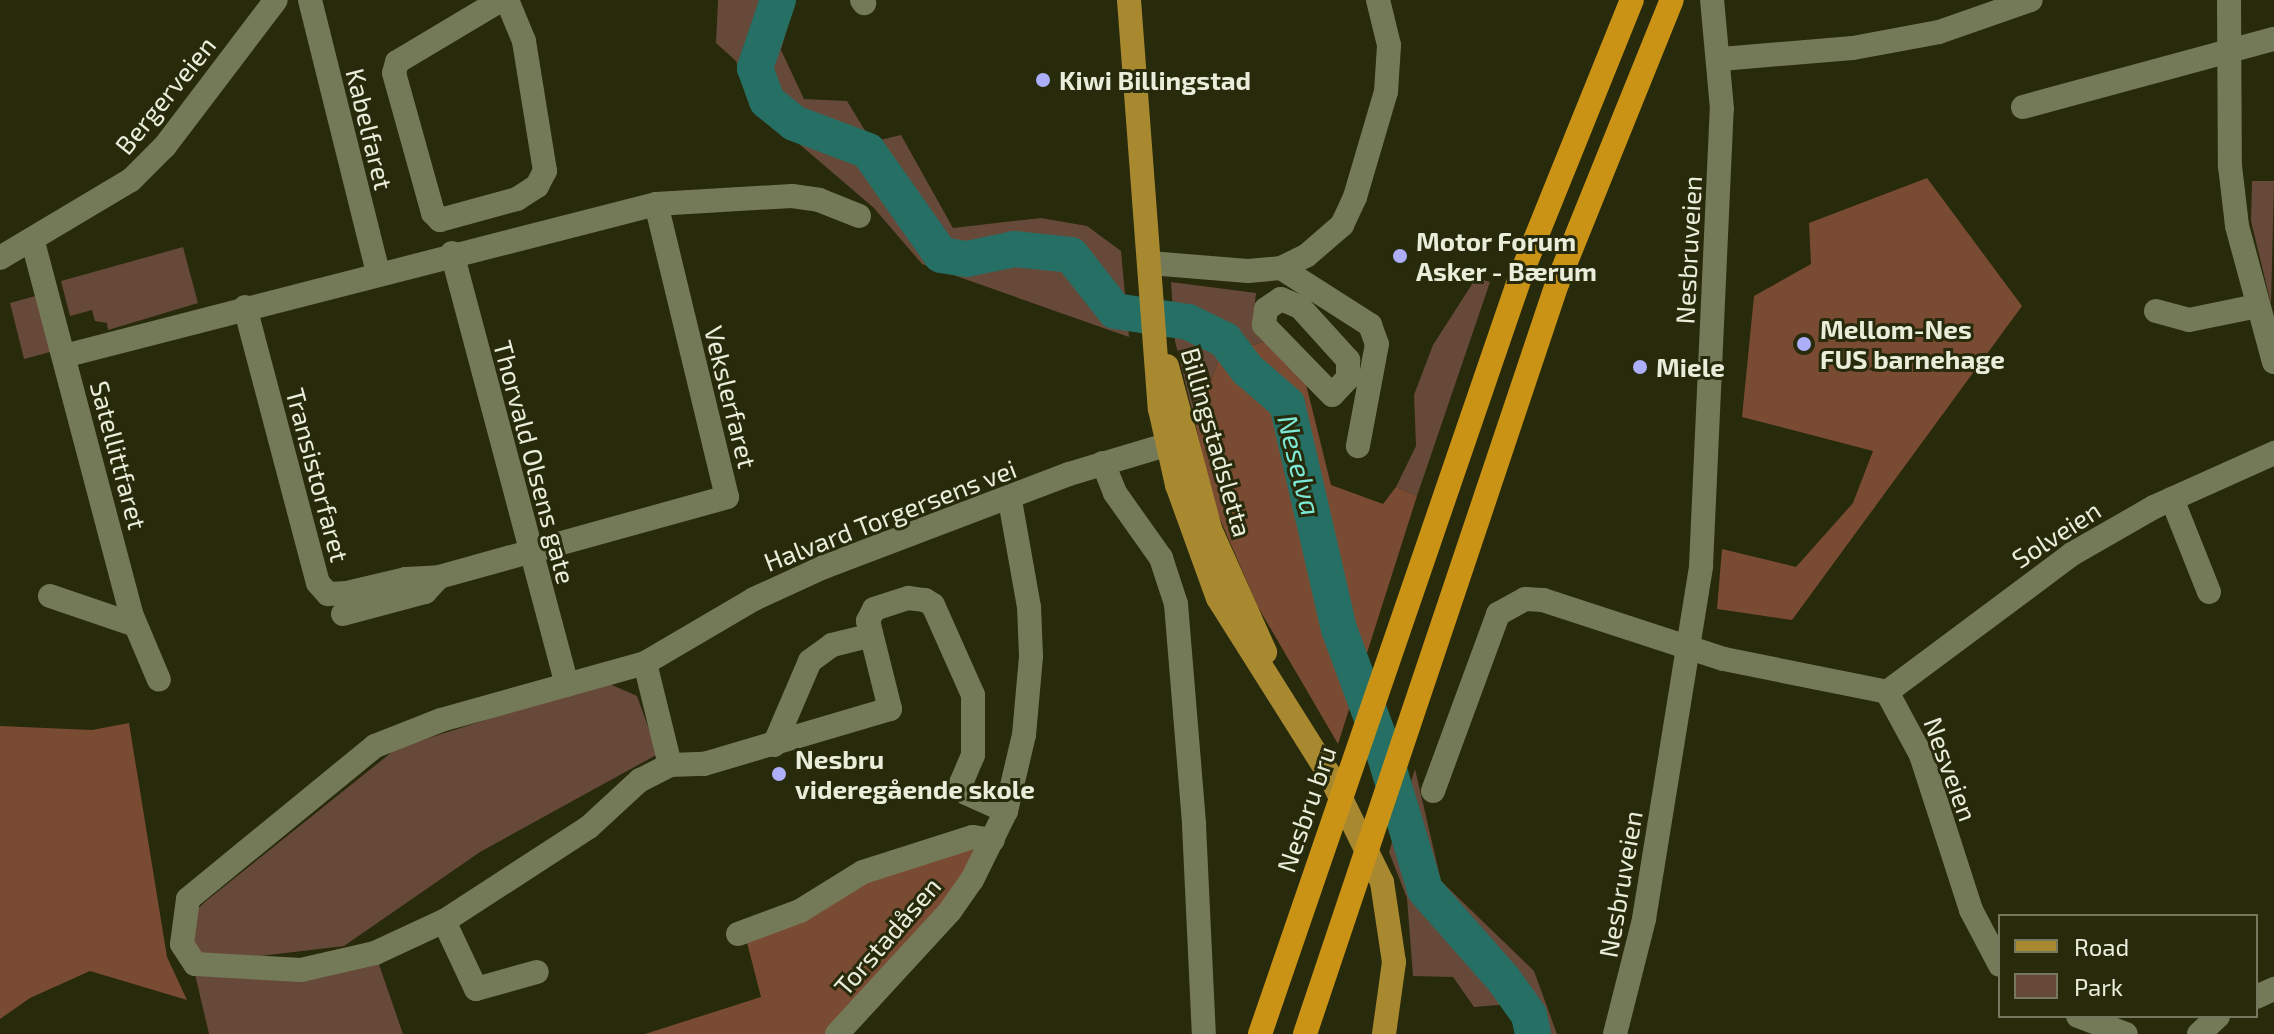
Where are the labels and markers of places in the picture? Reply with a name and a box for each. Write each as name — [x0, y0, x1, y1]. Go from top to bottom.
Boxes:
place label: Kiwi Billingstad — [1059, 64, 1251, 96]
marker: Kiwi Billingstad — [1034, 71, 1052, 89]
place label: Motor Forum Asker - Bærum — [1416, 225, 1598, 286]
marker: Motor Forum Asker - Bærum — [1391, 247, 1409, 265]
place label: Mellom-Nes FUS barnehage — [1820, 313, 2005, 374]
marker: Mellom-Nes FUS barnehage — [1795, 335, 1813, 353]
place label: Miele — [1656, 351, 1725, 383]
marker: Miele — [1631, 358, 1649, 376]
place label: Nesbru videregående skole — [795, 743, 1035, 804]
marker: Nesbru videregående skole — [770, 765, 788, 783]

